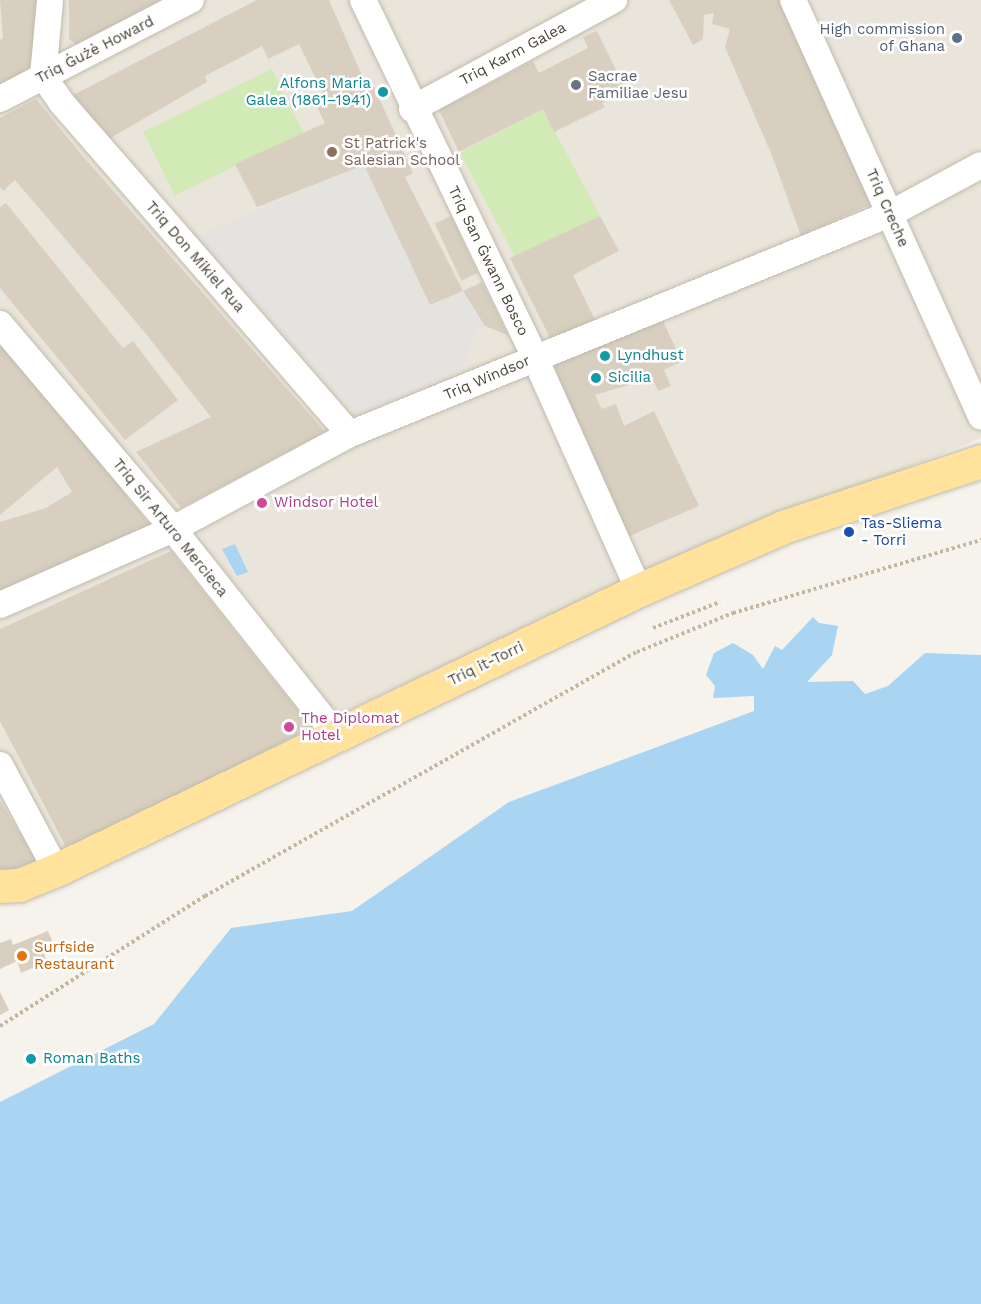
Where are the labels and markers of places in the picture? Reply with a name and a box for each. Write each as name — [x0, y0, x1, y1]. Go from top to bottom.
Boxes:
place label: High commission of Ghana — [820, 20, 945, 55]
marker: High commission of Ghana — [950, 31, 964, 45]
place label: Sacrae Familiae Jesu — [588, 67, 688, 102]
place label: Alfons Maria Galea (1861–1941) — [245, 74, 371, 109]
marker: Sacrae Familiae Jesu — [569, 78, 583, 92]
marker: Alfons Maria Galea (1861–1941) — [376, 85, 390, 99]
place label: St Patrick's Salesian School — [344, 134, 460, 169]
marker: St Patrick's Salesian School — [325, 145, 339, 159]
place label: Lyndhust — [617, 347, 684, 365]
marker: Lyndhust — [598, 349, 612, 363]
place label: Sicilia — [608, 369, 651, 387]
marker: Sicilia — [589, 371, 603, 385]
place label: Windsor Hotel — [274, 494, 379, 512]
marker: Windsor Hotel — [255, 496, 269, 510]
place label: Tas-Sliema - Torri — [861, 514, 942, 549]
marker: Tas-Sliema - Torri — [842, 525, 856, 539]
place label: The Diplomat Hotel — [301, 709, 399, 744]
marker: The Diplomat Hotel — [282, 720, 296, 734]
place label: Surfside Restaurant — [34, 938, 114, 973]
marker: Surfside Restaurant — [15, 949, 29, 963]
place label: Roman Baths — [43, 1050, 140, 1068]
marker: Roman Baths — [24, 1052, 38, 1066]

